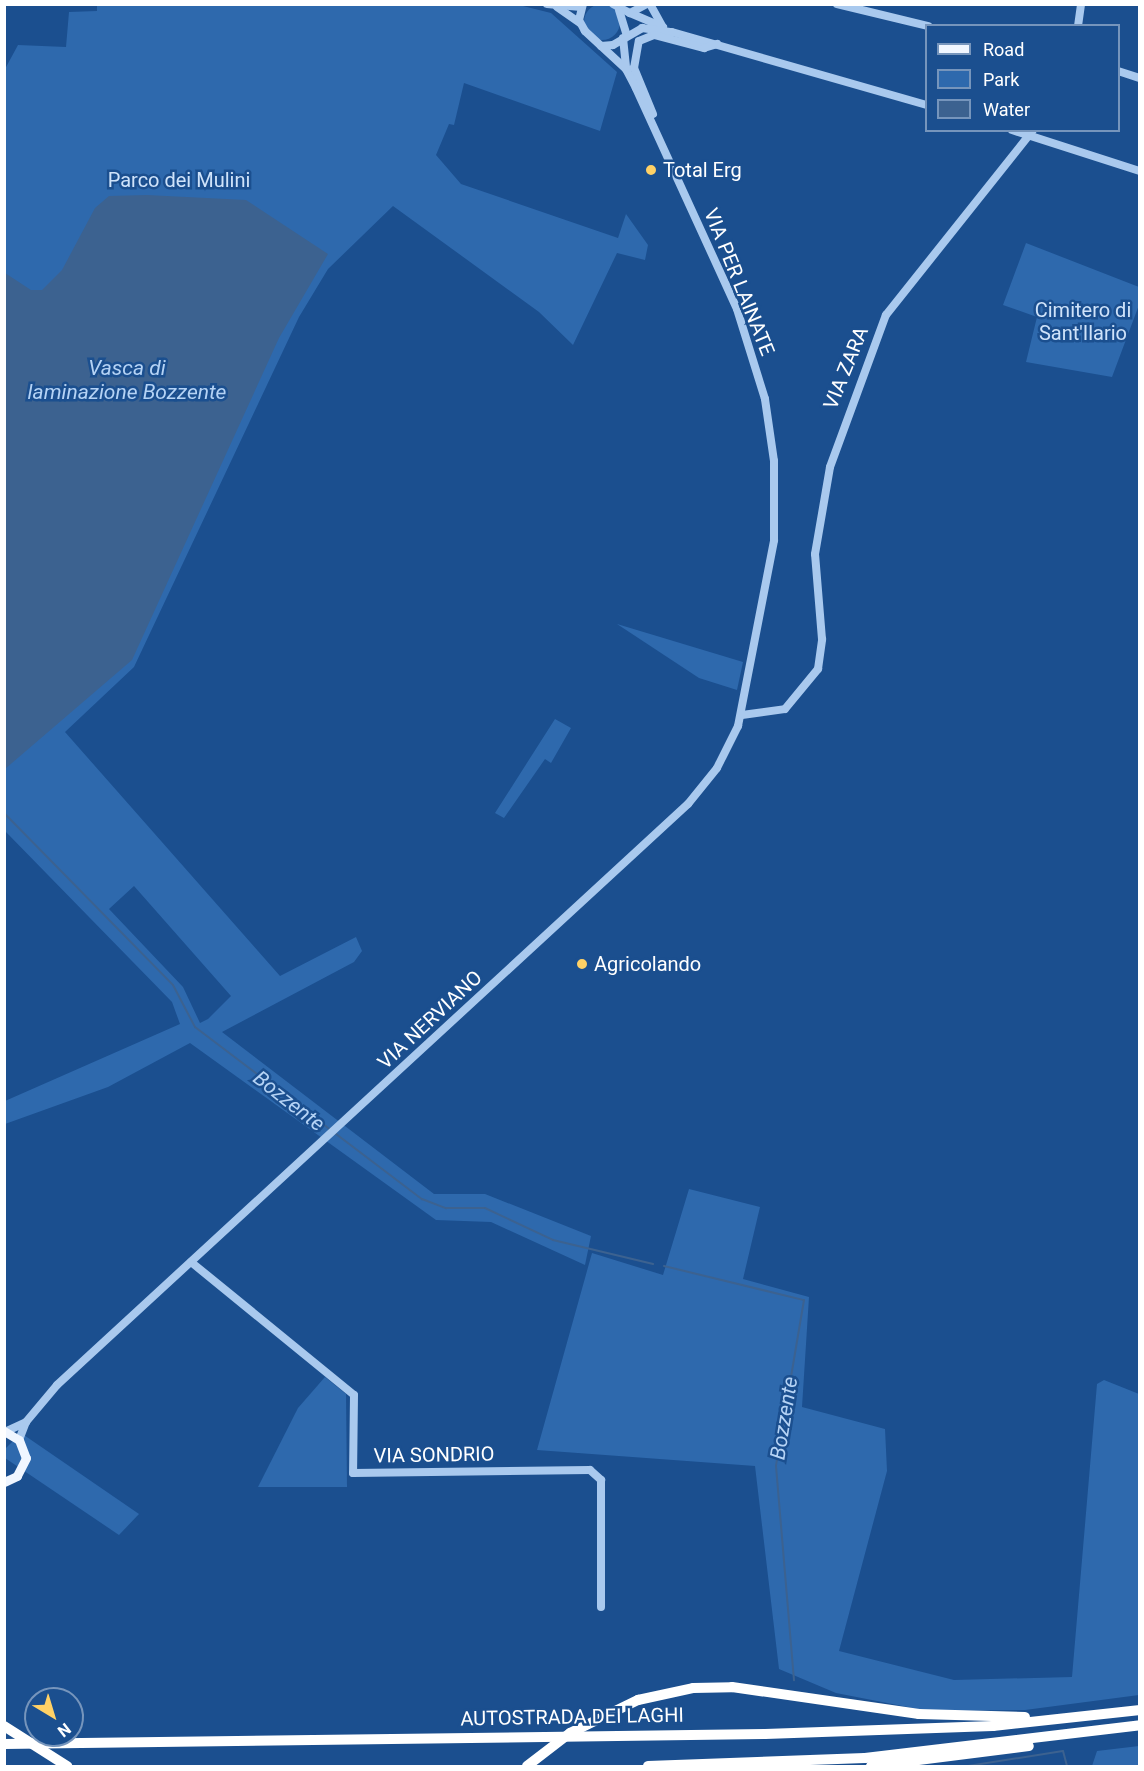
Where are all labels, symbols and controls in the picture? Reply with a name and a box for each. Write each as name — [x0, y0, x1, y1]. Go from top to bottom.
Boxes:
legend — [925, 24, 1120, 132]
text: Road — [983, 39, 1024, 60]
text: Park — [983, 69, 1019, 90]
text: Water — [983, 99, 1030, 120]
place label: Total Erg — [663, 158, 742, 182]
marker: Total Erg — [644, 163, 658, 177]
park label: Parco dei Mulini — [108, 168, 250, 192]
street label: VIA PER LAINATE — [699, 205, 779, 359]
park label: Cimitero di Sant'Ilario — [1035, 298, 1131, 345]
street label: VIA ZARA — [819, 323, 873, 413]
water label: Vasca di laminazione Bozzente — [28, 355, 226, 405]
place label: Agricolando — [594, 952, 701, 976]
marker: Agricolando — [575, 957, 589, 971]
street label: VIA NERVIANO — [373, 966, 487, 1074]
water label: Bozzente — [248, 1065, 330, 1137]
water label: Bozzente — [765, 1375, 803, 1461]
street label: VIA SONDRIO — [373, 1442, 495, 1468]
north arrow — [24, 1687, 84, 1747]
street label: AUTOSTRADA DEI LAGHI — [460, 1703, 684, 1731]
text: N — [54, 1719, 74, 1741]

